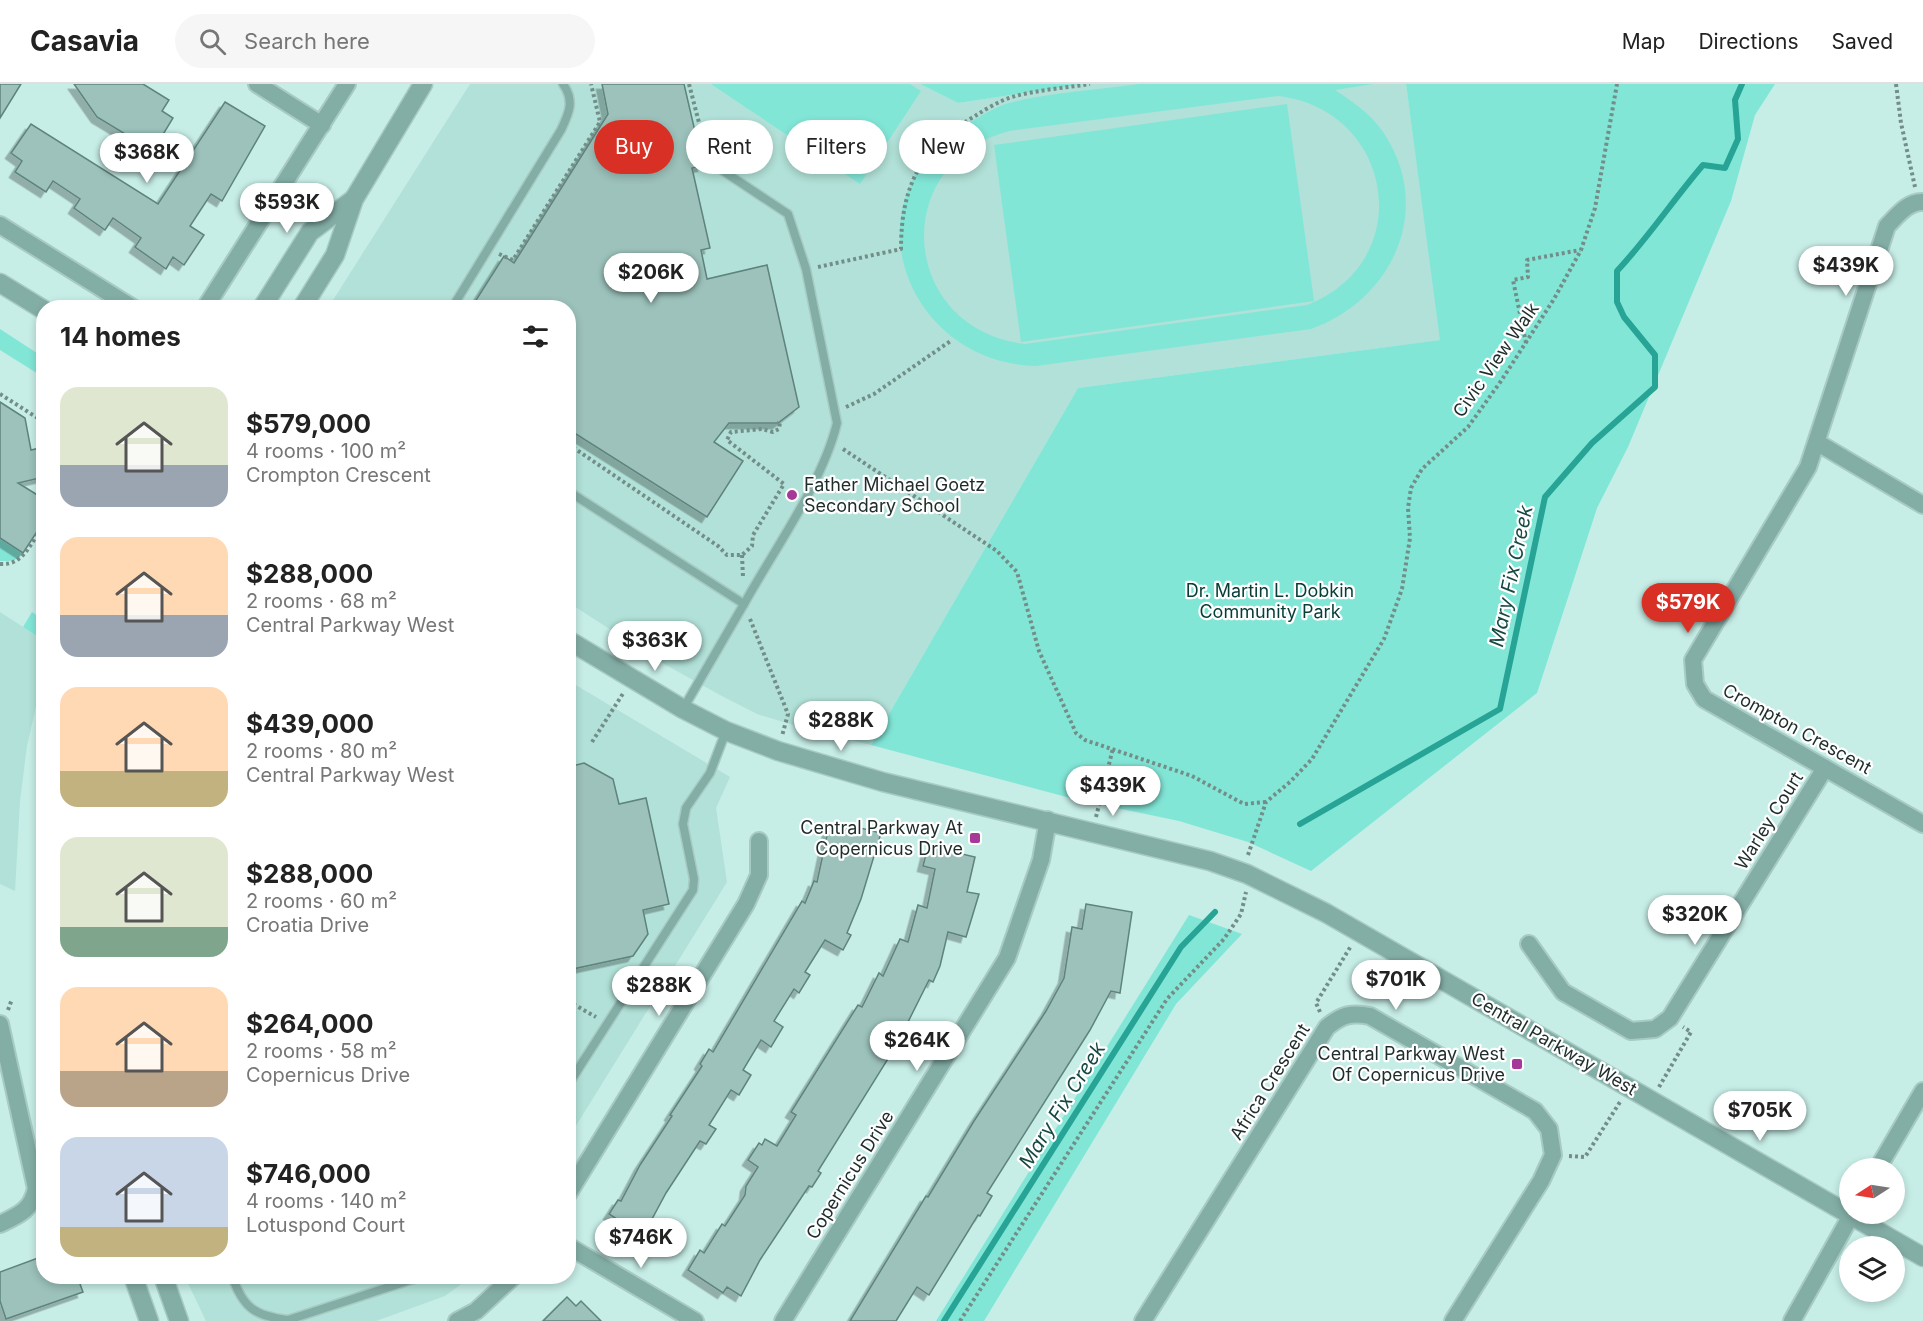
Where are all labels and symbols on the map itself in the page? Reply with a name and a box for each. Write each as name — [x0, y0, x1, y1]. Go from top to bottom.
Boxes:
pin: $368K — [105, 133, 189, 184]
pin: $593K — [245, 183, 329, 234]
pin: $439K — [1804, 246, 1888, 297]
pin: $206K — [609, 253, 693, 304]
street label: Civic View Walk — [1448, 298, 1543, 421]
place label: Father Michael Goetz Secondary School — [804, 474, 985, 516]
marker: Father Michael Goetz Secondary School — [785, 488, 799, 502]
water label: Mary Fix Creek — [1484, 502, 1538, 649]
park label: Dr. Martin L. Dobkin Community Park — [1186, 580, 1354, 622]
pin: $579K — [1646, 583, 1730, 634]
pin: $363K — [613, 621, 697, 672]
street label: Crompton Crescent — [1719, 679, 1875, 778]
pin: $288K — [799, 701, 883, 752]
pin: $439K — [1071, 766, 1155, 817]
street label: Warley Court — [1730, 768, 1807, 873]
place label: Central Parkway At Copernicus Drive — [800, 817, 963, 859]
marker: Central Parkway At Copernicus Drive — [968, 831, 982, 845]
pin: $320K — [1653, 895, 1737, 946]
pin: $701K — [1354, 960, 1438, 1011]
pin: $288K — [617, 966, 701, 1017]
street label: Central Parkway West — [1468, 988, 1641, 1100]
street label: Africa Crescent — [1225, 1020, 1314, 1144]
pin: $264K — [875, 1021, 959, 1072]
water label: Mary Fix Creek — [1014, 1037, 1111, 1172]
place label: Central Parkway West Of Copernicus Drive — [1318, 1043, 1505, 1085]
marker: Central Parkway West Of Copernicus Drive — [1510, 1057, 1524, 1071]
pin: $705K — [1718, 1091, 1802, 1142]
street label: Copernicus Drive — [802, 1107, 898, 1243]
north arrow — [1839, 1158, 1905, 1224]
pin: $746K — [599, 1218, 683, 1269]

